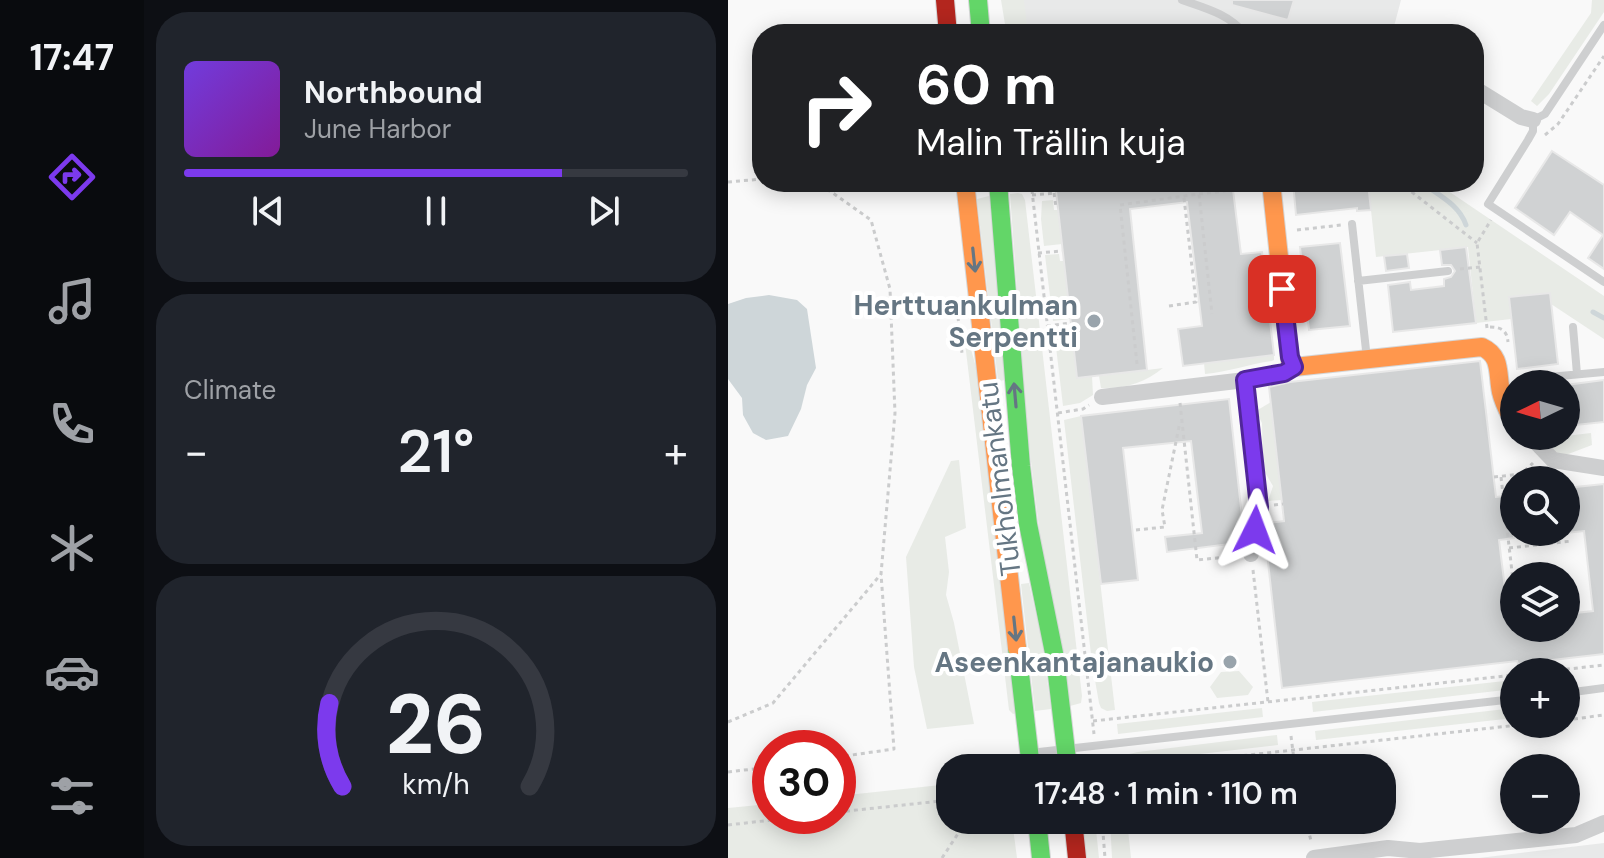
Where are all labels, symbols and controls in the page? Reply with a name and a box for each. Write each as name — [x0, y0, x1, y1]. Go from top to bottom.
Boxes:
text: 17:47 — [30, 34, 114, 81]
text: 60 m — [916, 48, 1057, 121]
icon: right — [784, 56, 888, 160]
text: Northbound — [304, 73, 483, 112]
text: June Harbor — [304, 112, 451, 146]
text: Malin Trällin kuja — [916, 119, 1186, 166]
icon: directions — [44, 149, 100, 205]
icon: previous — [246, 189, 290, 233]
icon: pause — [414, 189, 458, 233]
icon: next — [582, 189, 626, 233]
one-way arrow — [966, 246, 981, 272]
pin — [1248, 255, 1316, 323]
icon: arrive — [1260, 267, 1304, 311]
icon: music — [44, 273, 100, 329]
place label: Herttuankulman Serpentti — [854, 287, 1078, 356]
marker: Herttuankulman Serpentti — [1085, 312, 1103, 330]
north arrow — [1500, 370, 1580, 450]
map controls — [1500, 370, 1580, 834]
text: Climate — [184, 373, 276, 407]
street label: Tukholmankatu — [969, 380, 1030, 578]
one-way arrow — [1008, 382, 1023, 409]
icon: phone — [44, 396, 100, 452]
text: 21° — [398, 412, 474, 491]
text: − — [184, 423, 208, 481]
text: + — [664, 423, 688, 481]
button: search — [1500, 466, 1580, 546]
position arrow — [1213, 488, 1297, 572]
icon: climate — [44, 520, 100, 576]
button: layers — [1500, 562, 1580, 642]
one-way arrow — [1008, 615, 1023, 642]
icon: car — [44, 644, 100, 700]
place label: Aseenkantajanaukio — [934, 644, 1214, 681]
marker: Aseenkantajanaukio — [1221, 653, 1239, 671]
button: + — [1500, 658, 1580, 738]
text: 26 — [386, 670, 486, 779]
speed limit sign: 30 — [752, 730, 856, 834]
button: − — [1500, 754, 1580, 834]
text: km/h — [402, 766, 470, 803]
icon: filters — [44, 768, 100, 824]
text: 17:48 · 1 min · 110 m — [1034, 774, 1298, 813]

